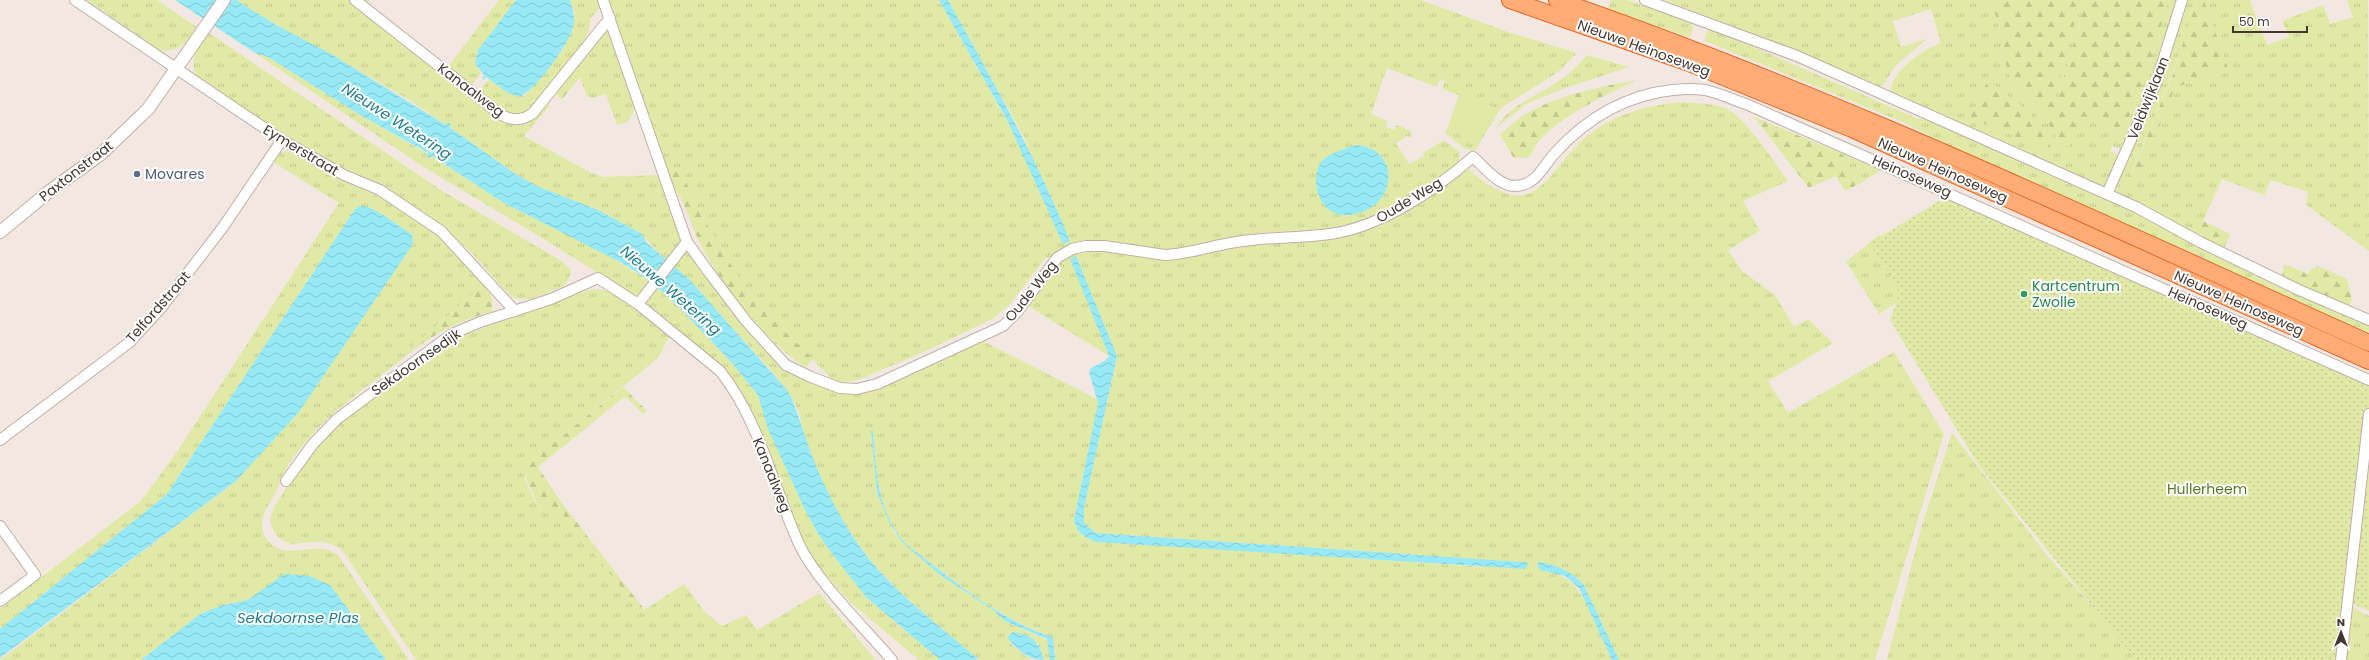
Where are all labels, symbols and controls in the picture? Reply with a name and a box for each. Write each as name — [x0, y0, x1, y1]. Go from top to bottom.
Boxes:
scale bar — [2233, 8, 2307, 34]
text: 50 m — [2239, 13, 2270, 30]
street label: Nieuwe Heinoseweg — [1575, 15, 1713, 81]
street label: Veldwijklaan — [2122, 53, 2174, 143]
street label: Kanaalweg — [434, 58, 508, 122]
water label: Nieuwe Wetering — [338, 78, 456, 164]
street label: Eymerstraat — [259, 120, 343, 180]
street label: Nieuwe Heinoseweg — [1876, 134, 2010, 206]
street label: Paxtonstraat — [35, 136, 117, 206]
street label: Heinoseweg — [1870, 151, 1954, 201]
place label: Movares — [145, 164, 205, 184]
marker: Movares — [132, 169, 142, 179]
street label: Oude Weg — [1372, 172, 1446, 228]
water label: Nieuwe Wetering — [616, 240, 726, 340]
street label: Oude Weg — [1000, 256, 1062, 326]
street label: Telfordstraat — [121, 267, 195, 347]
street label: Nieuwe Heinoseweg — [2172, 267, 2306, 339]
place label: Kartcentrum Zwolle — [2032, 276, 2120, 312]
street label: Heinoseweg — [2166, 283, 2250, 333]
marker: Kartcentrum Zwolle — [2019, 289, 2029, 299]
street label: Sekdoornsedijk — [367, 323, 465, 400]
street label: Kanaalweg — [748, 435, 796, 515]
park label: Hullerheem — [2167, 479, 2247, 499]
water label: Sekdoornse Plas — [237, 607, 359, 628]
north arrow — [2321, 612, 2361, 652]
text: N — [2337, 614, 2345, 630]

